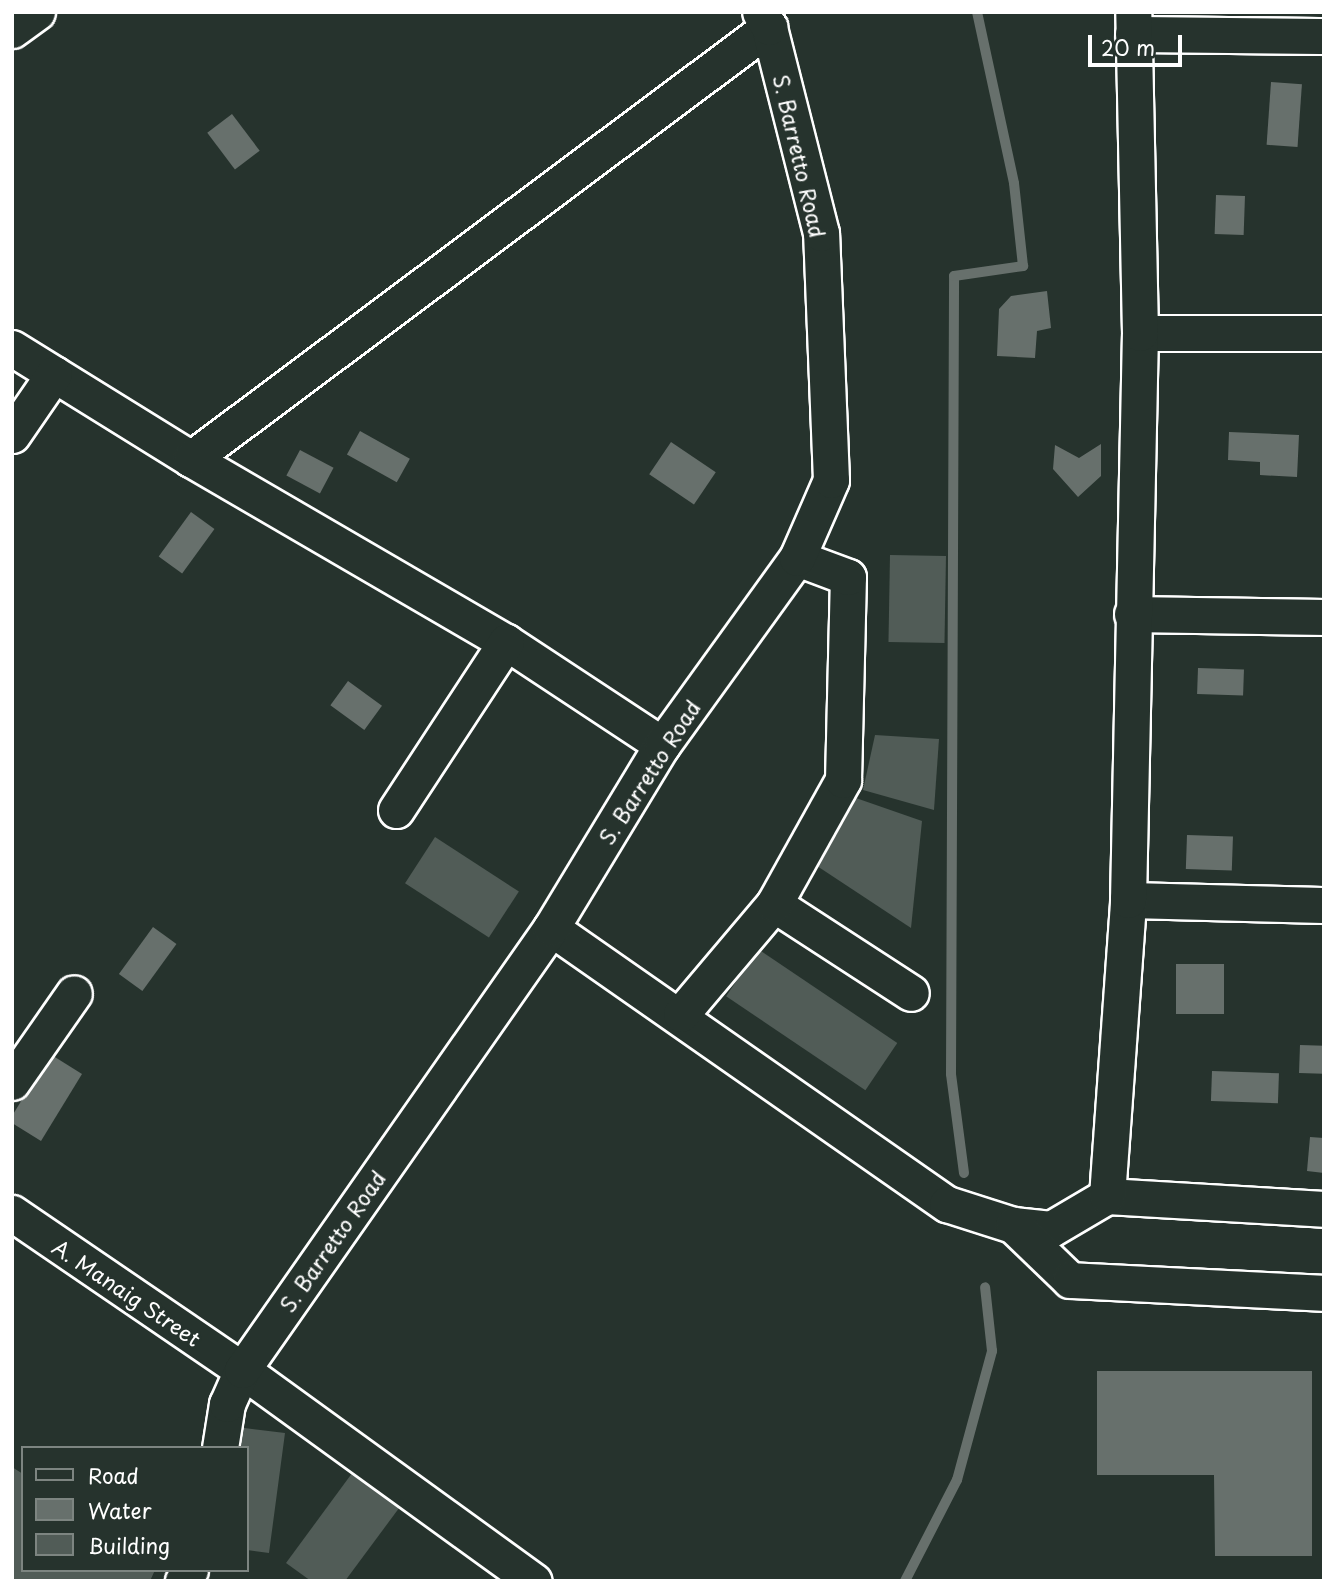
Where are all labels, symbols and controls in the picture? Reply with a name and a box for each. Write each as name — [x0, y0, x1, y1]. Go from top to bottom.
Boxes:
scale bar — [1091, 21, 1186, 65]
text: 20 m — [1101, 31, 1155, 63]
street label: S. Barretto Road — [769, 71, 831, 241]
street label: S. Barretto Road — [592, 694, 706, 850]
street label: S. Barretto Road — [273, 1164, 391, 1318]
street label: A. Manaig Street — [48, 1233, 206, 1351]
legend — [21, 1446, 248, 1572]
text: Road — [88, 1459, 139, 1491]
text: Water — [88, 1494, 151, 1526]
text: Building — [88, 1529, 170, 1561]

